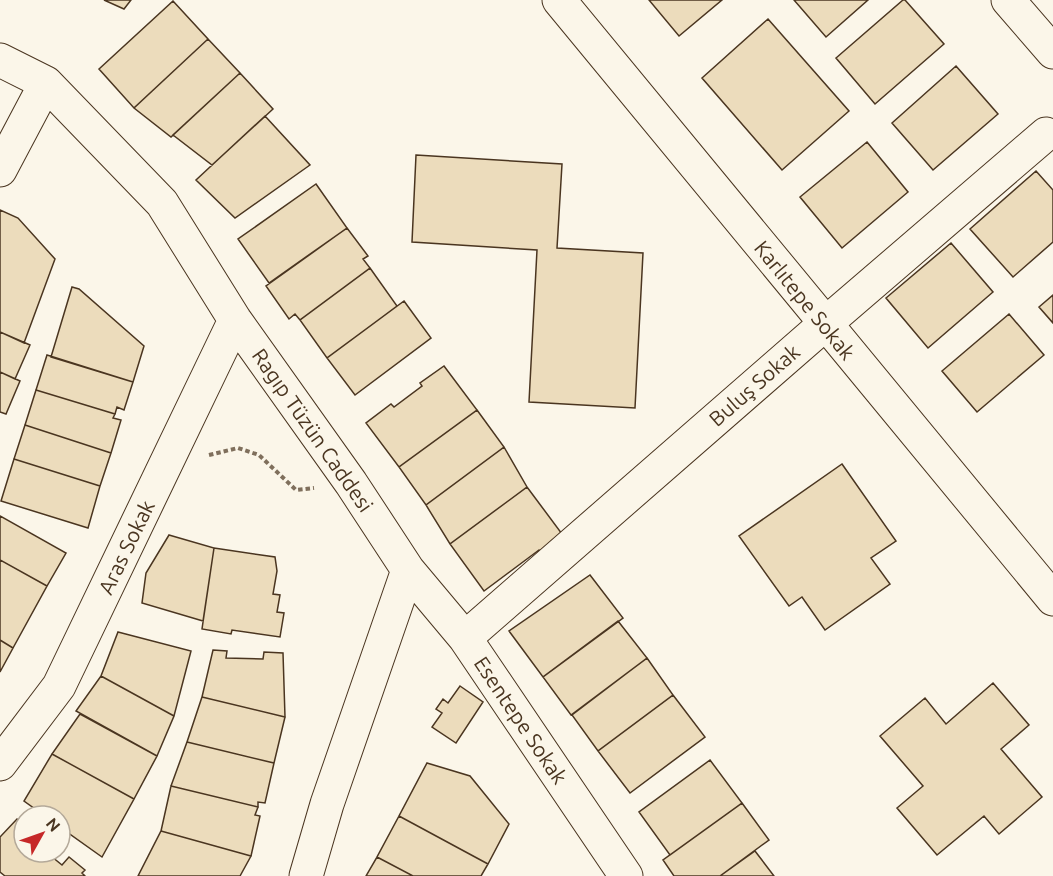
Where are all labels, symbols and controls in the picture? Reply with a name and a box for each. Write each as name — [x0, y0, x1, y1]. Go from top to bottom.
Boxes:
street label: Karlıtepe Sokak — [750, 236, 860, 365]
street label: Buluş Sokak — [704, 339, 804, 431]
street label: Ragıp Tüzün Caddesi — [248, 344, 378, 516]
street label: Aras Sokak — [93, 496, 159, 598]
street label: Esentepe Sokak — [470, 652, 573, 788]
north arrow — [12, 804, 72, 864]
text: N — [43, 814, 64, 835]

